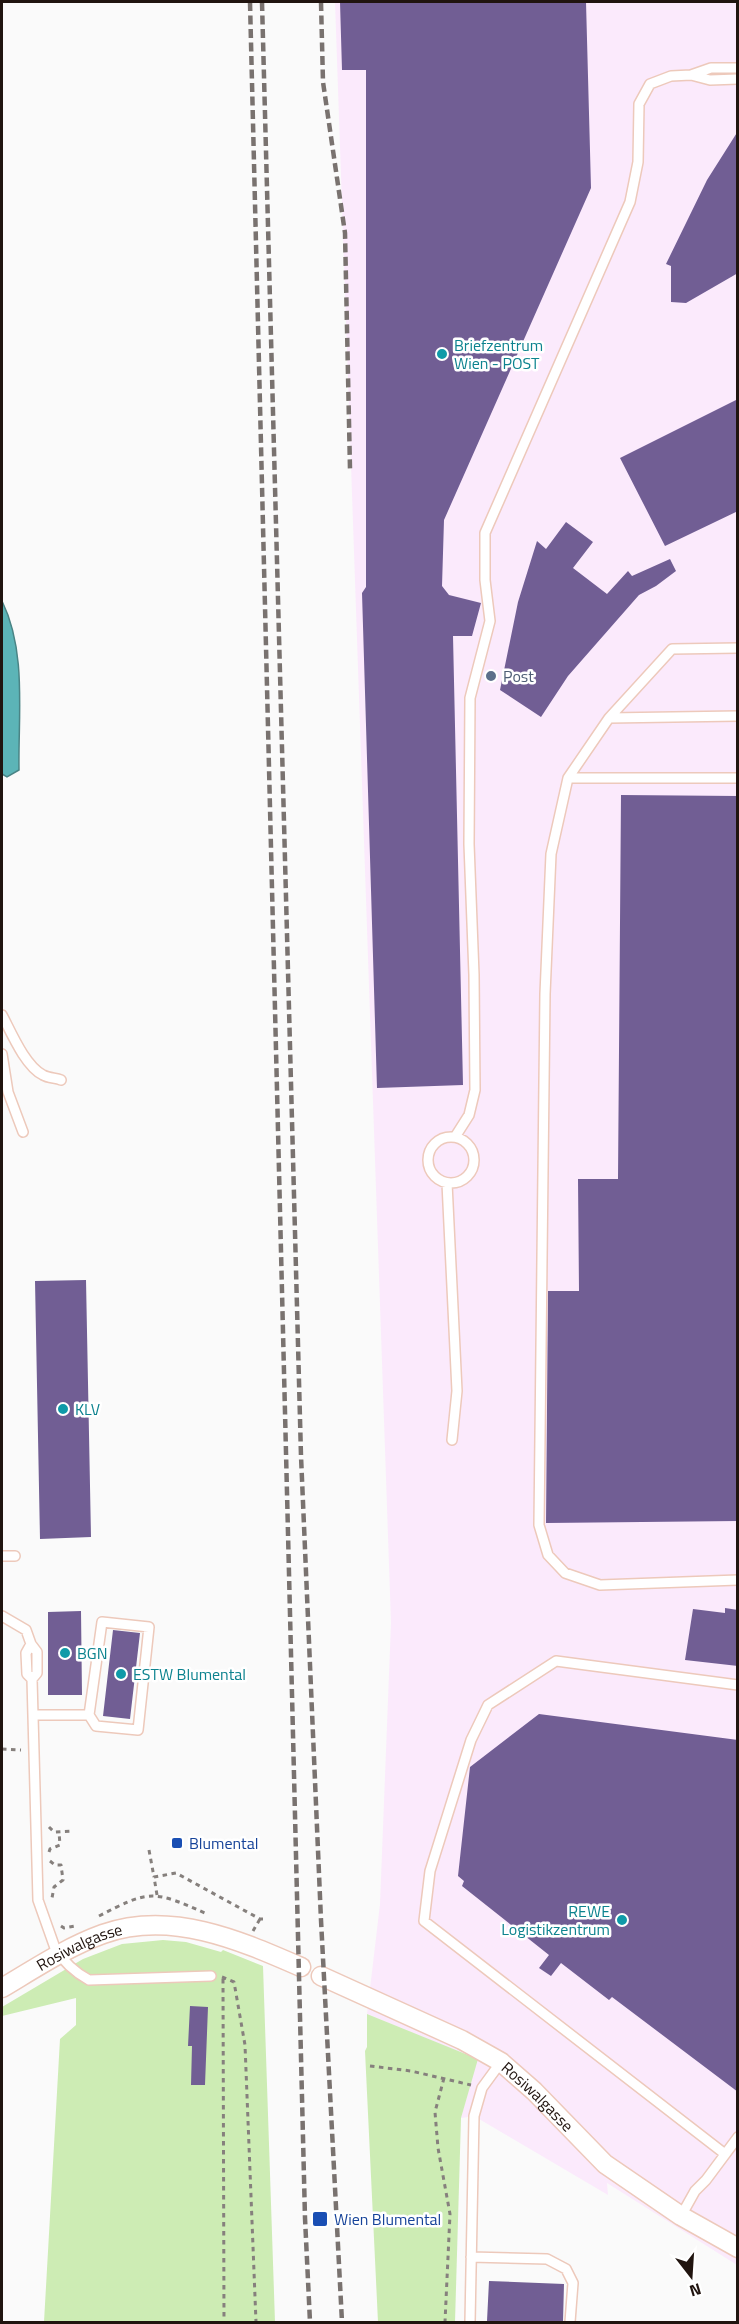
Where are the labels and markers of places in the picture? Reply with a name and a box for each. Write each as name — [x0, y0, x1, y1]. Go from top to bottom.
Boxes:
place label: Briefzentrum Wien - POST — [454, 333, 543, 375]
marker: Briefzentrum Wien - POST — [435, 347, 449, 361]
place label: Post — [503, 664, 534, 688]
marker: Post — [484, 669, 498, 683]
place label: KLV — [75, 1397, 100, 1421]
marker: KLV — [56, 1402, 70, 1416]
place label: BGN — [77, 1641, 108, 1665]
marker: BGN — [58, 1646, 72, 1660]
place label: ESTW Blumental — [133, 1662, 246, 1686]
marker: ESTW Blumental — [114, 1667, 128, 1681]
place label: Blumental — [189, 1831, 258, 1855]
marker: Blumental — [170, 1836, 184, 1850]
place label: REWE Logistikzentrum — [501, 1899, 610, 1941]
marker: REWE Logistikzentrum — [615, 1913, 629, 1927]
place label: Wien Blumental — [334, 2207, 441, 2231]
marker: Wien Blumental — [311, 2210, 329, 2228]

